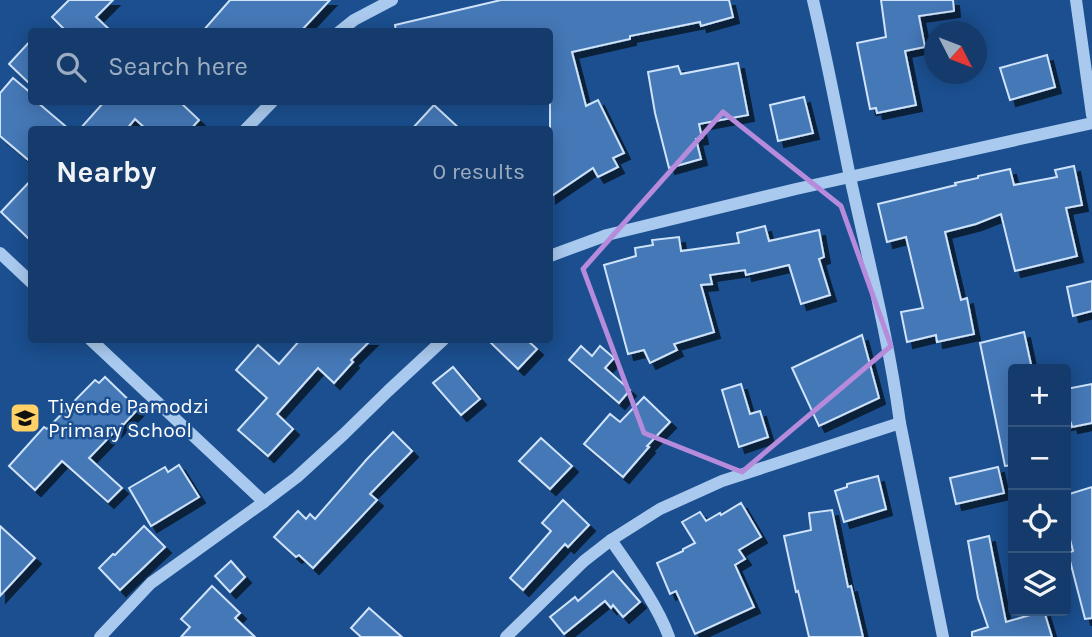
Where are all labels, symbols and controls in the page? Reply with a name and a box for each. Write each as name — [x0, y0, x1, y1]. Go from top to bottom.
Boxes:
north arrow — [924, 21, 987, 84]
search box — [28, 28, 553, 105]
icon: search — [52, 48, 90, 86]
text: Search here — [108, 51, 248, 82]
text: Nearby — [56, 154, 156, 190]
text: 0 results — [433, 158, 525, 185]
map controls — [1008, 364, 1071, 616]
button: + — [1008, 364, 1071, 427]
place label: Tiyende Pamodzi Primary School — [48, 394, 209, 442]
school or university icon: Tiyende Pamodzi Primary School — [8, 401, 42, 435]
button: − — [1008, 427, 1071, 490]
button: locate — [1008, 490, 1071, 553]
button: layers — [1008, 553, 1071, 616]

